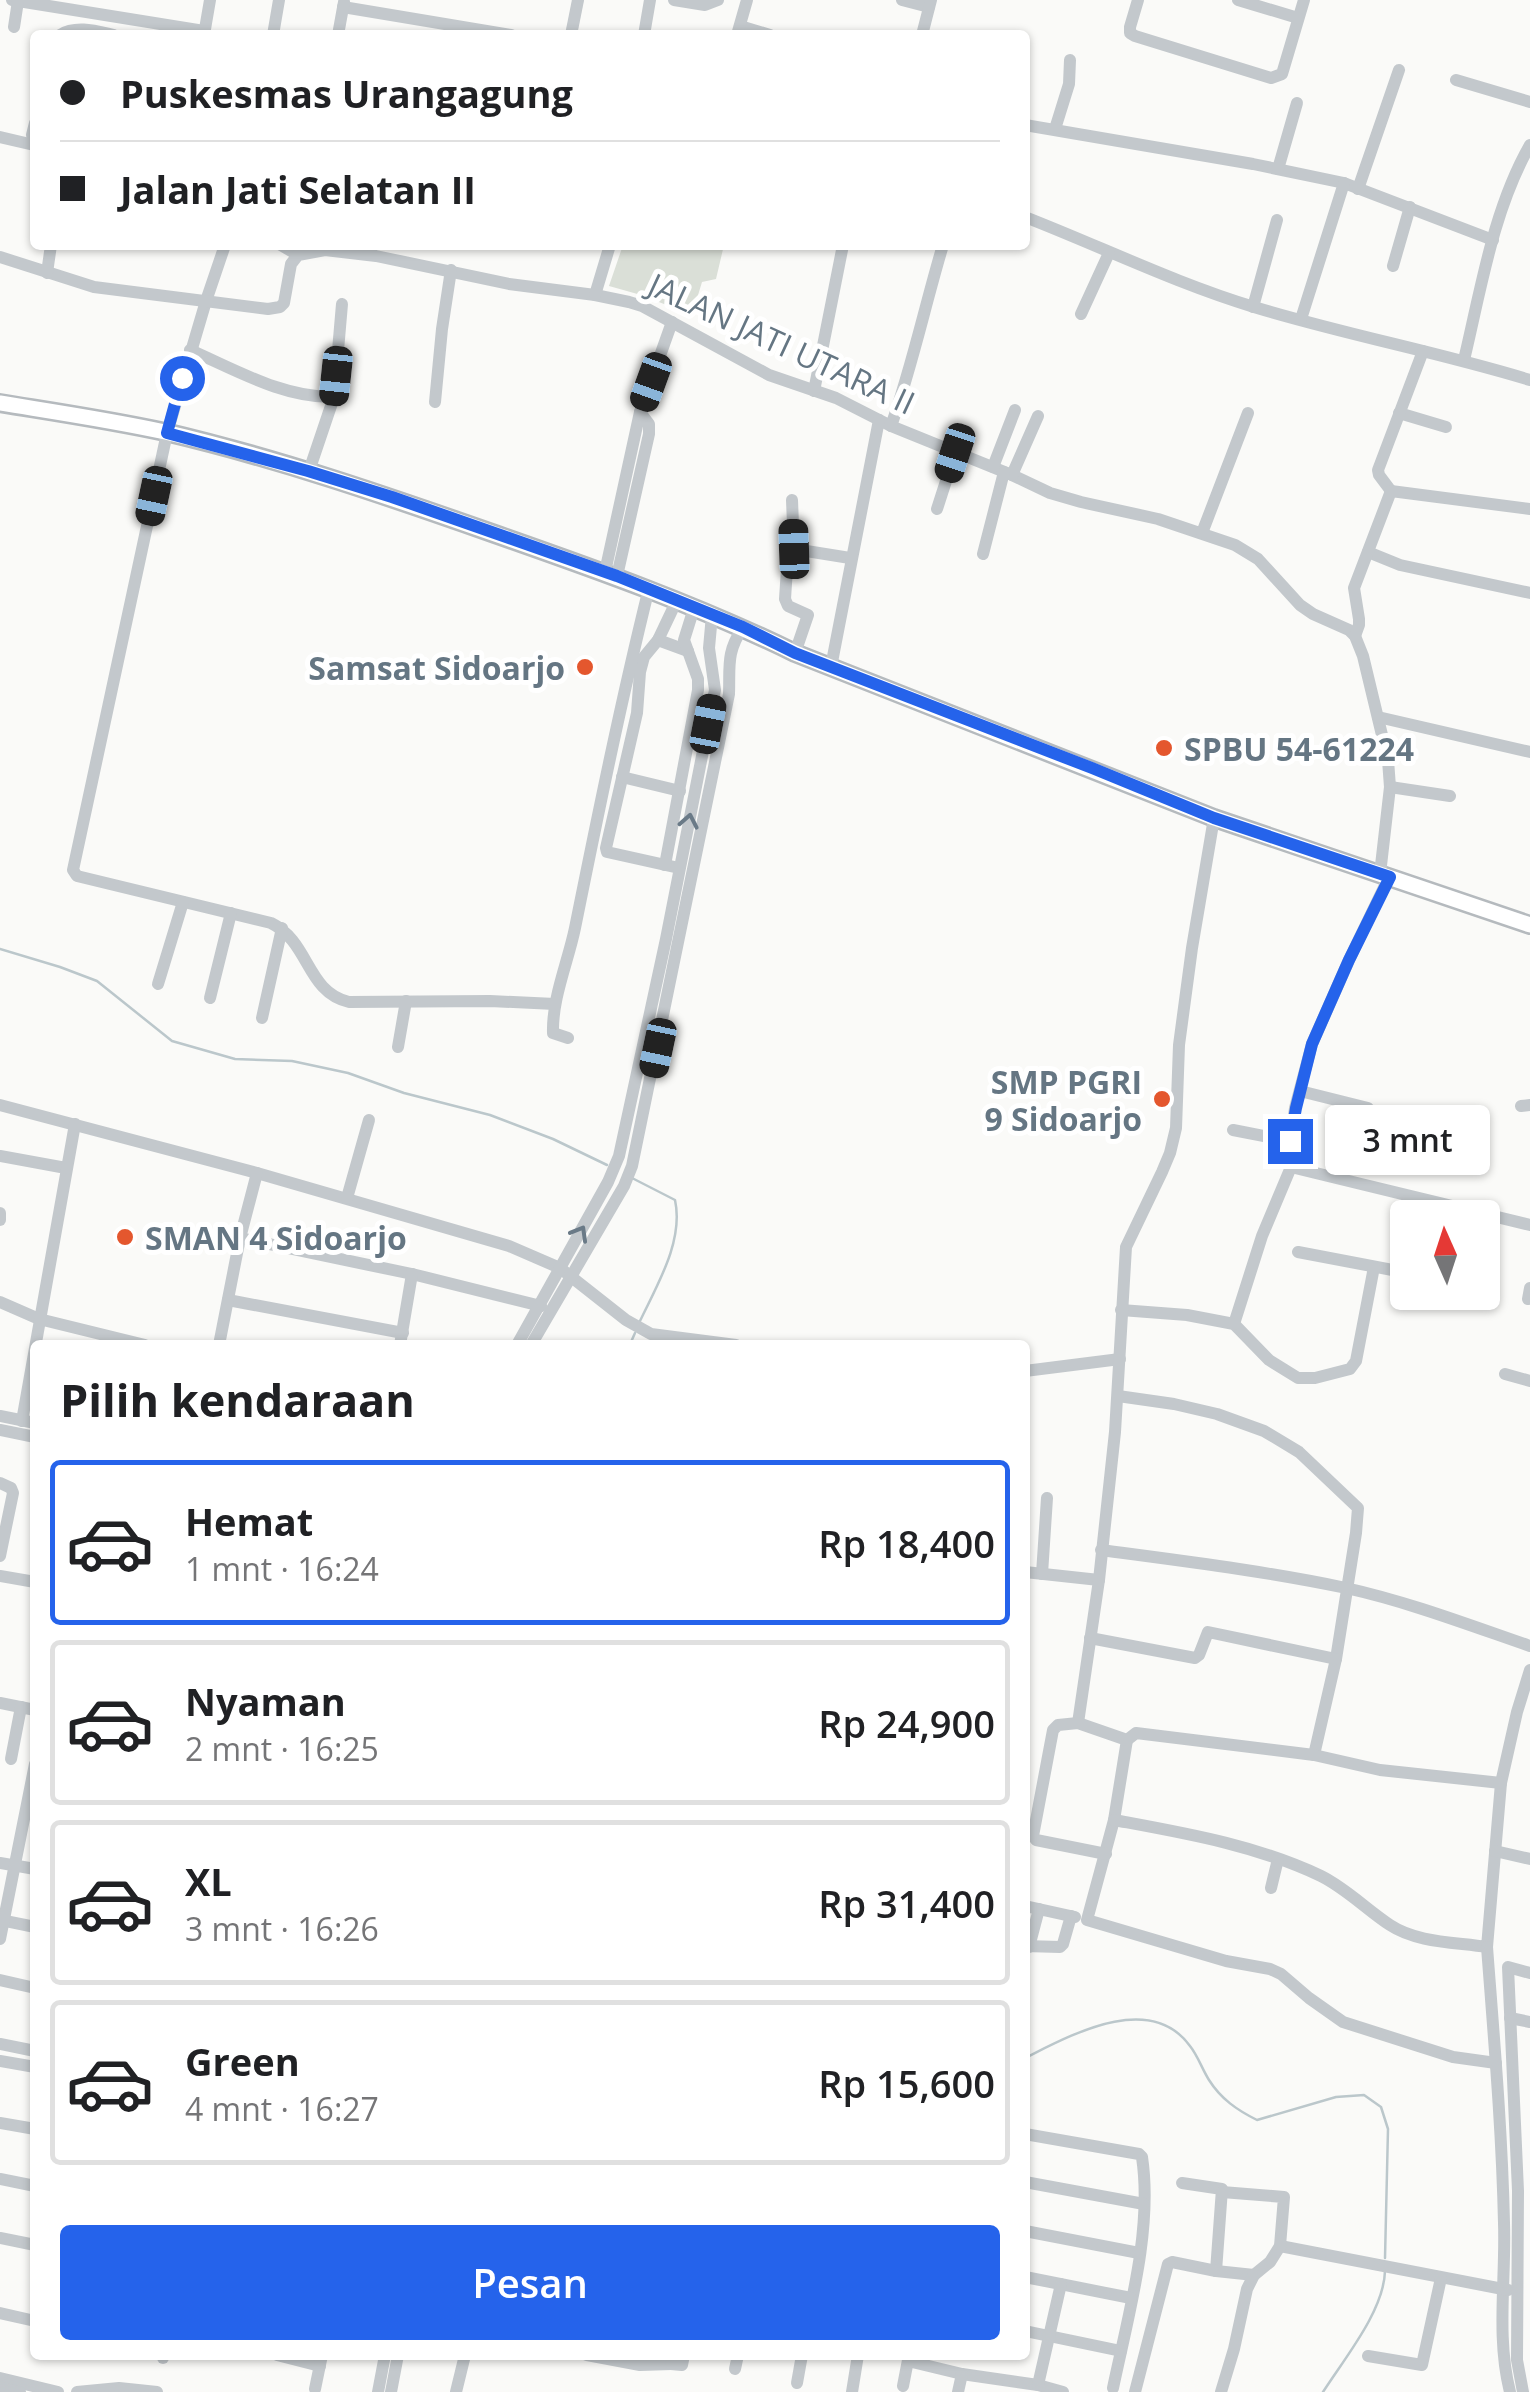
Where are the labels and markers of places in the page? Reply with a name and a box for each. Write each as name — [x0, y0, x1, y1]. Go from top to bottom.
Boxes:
place label: Samsat Sidoarjo — [308, 646, 565, 689]
marker: Samsat Sidoarjo — [574, 656, 596, 678]
place label: SPBU 54-61224 — [1184, 727, 1414, 770]
marker: SPBU 54-61224 — [1153, 737, 1175, 759]
place label: SMP PGRI 9 Sidoarjo — [985, 1060, 1142, 1140]
marker: SMP PGRI 9 Sidoarjo — [1151, 1088, 1173, 1110]
place label: SMAN 4 Sidoarjo — [145, 1216, 407, 1259]
marker: SMAN 4 Sidoarjo — [114, 1226, 136, 1248]

